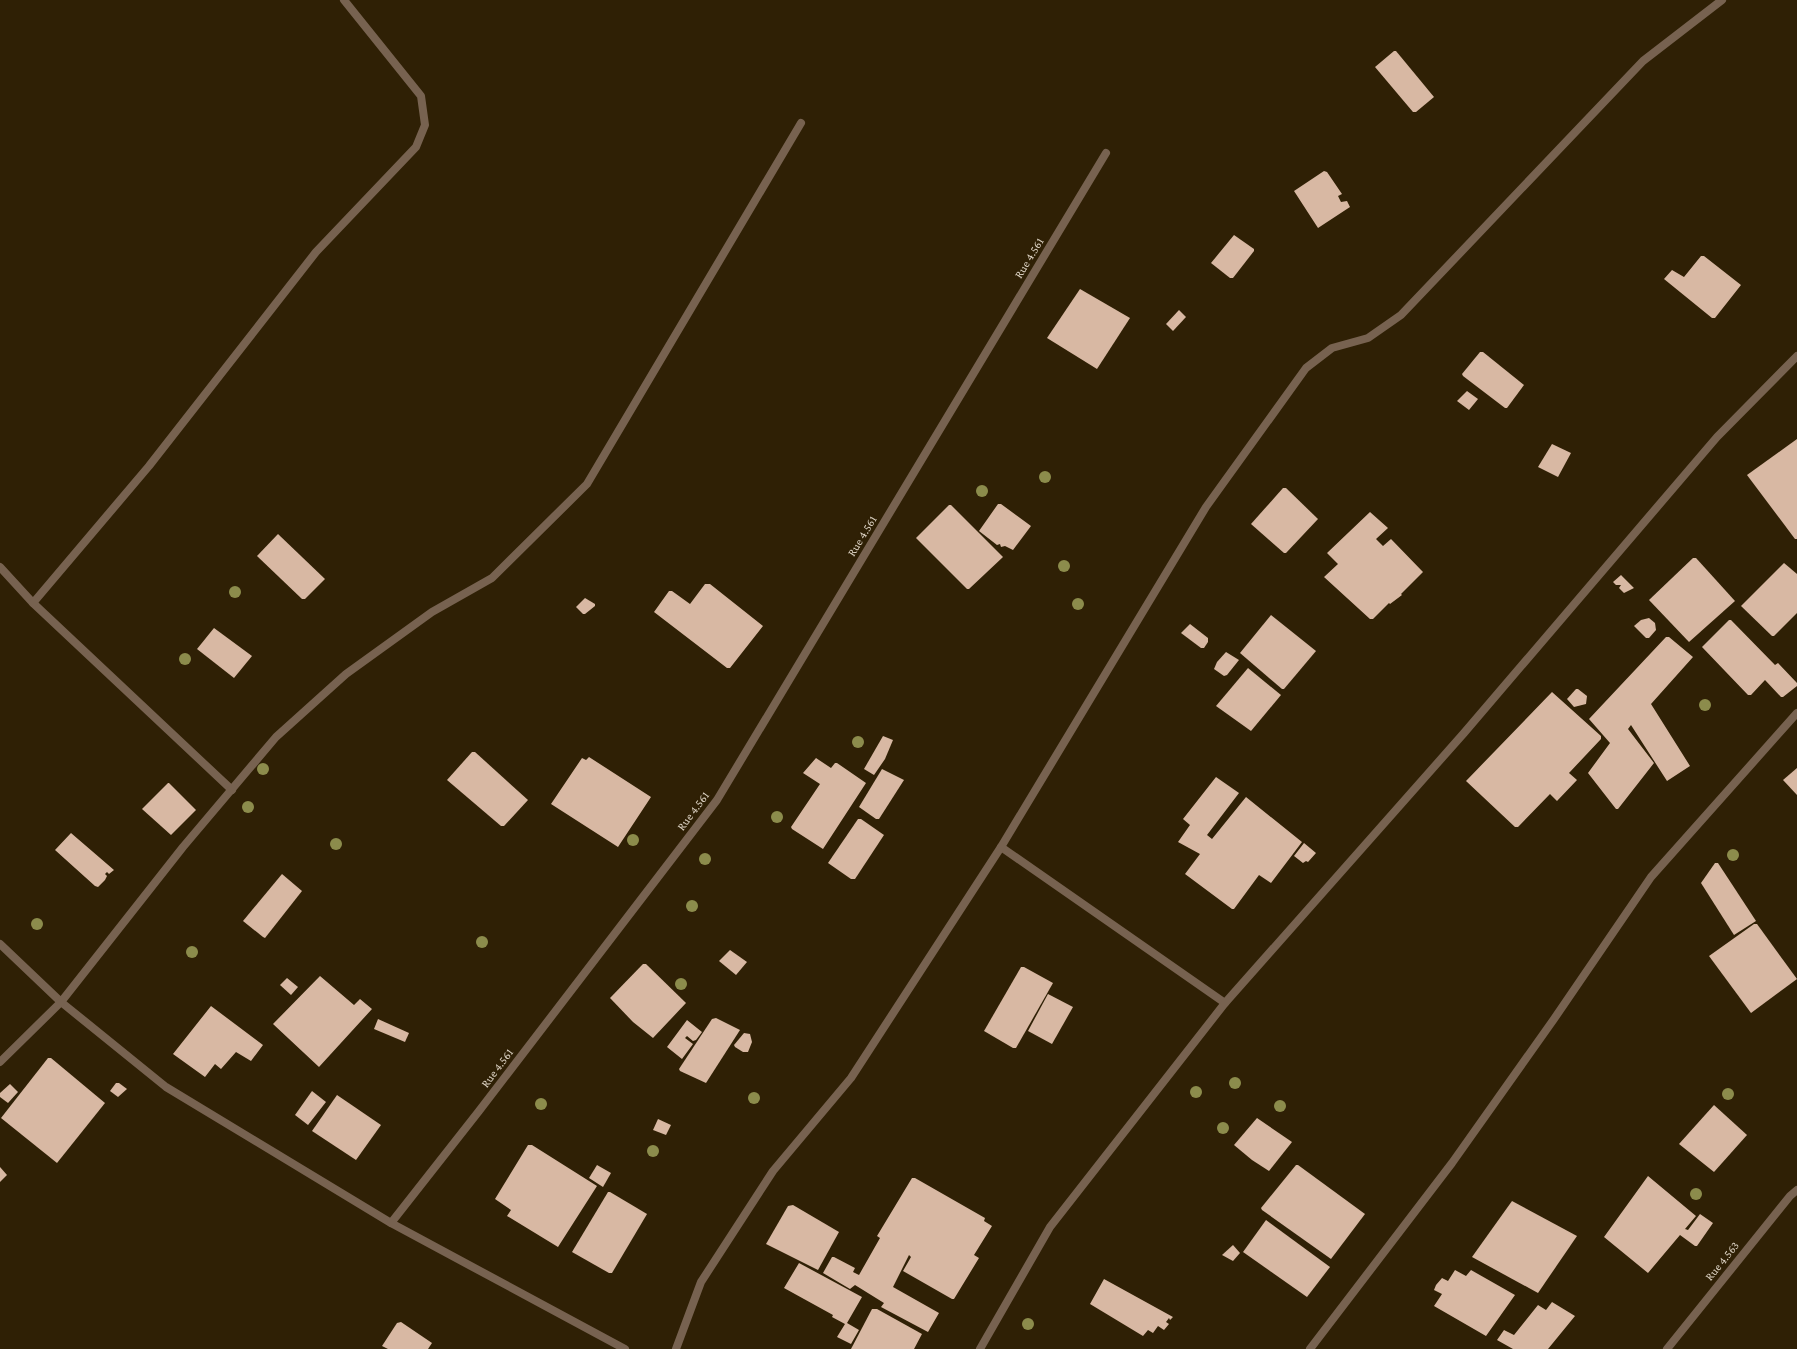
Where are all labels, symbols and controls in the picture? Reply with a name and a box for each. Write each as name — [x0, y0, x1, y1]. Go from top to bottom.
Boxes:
street label: Rue 4.561 — [1011, 235, 1047, 281]
street label: Rue 4.561 — [844, 513, 880, 559]
street label: Rue 4.561 — [674, 789, 712, 833]
street label: Rue 4.561 — [478, 1046, 516, 1090]
street label: Rue 4.563 — [1702, 1238, 1742, 1283]

